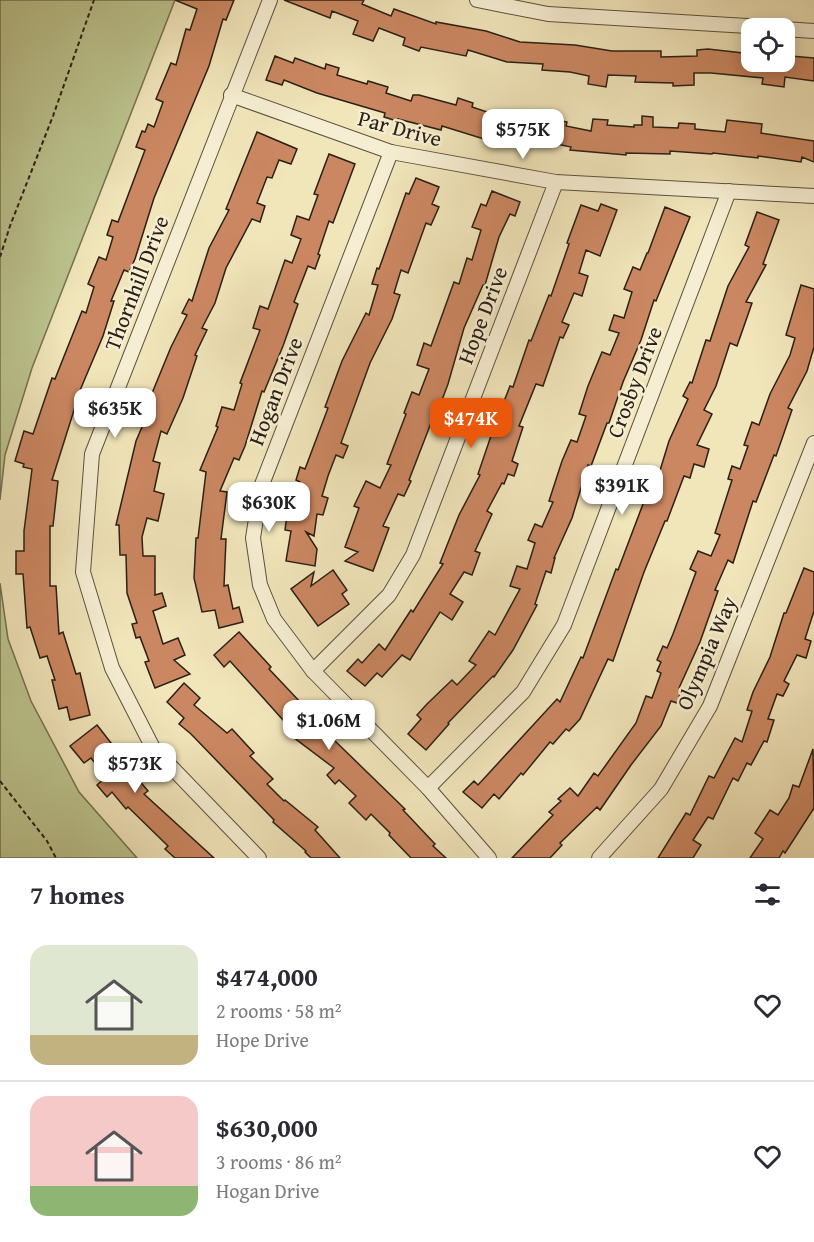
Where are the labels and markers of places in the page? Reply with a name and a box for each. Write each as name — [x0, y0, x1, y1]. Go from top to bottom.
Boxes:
pin: $575K — [481, 109, 565, 160]
pin: $635K — [73, 388, 157, 439]
pin: $474K — [429, 398, 513, 449]
pin: $391K — [580, 465, 664, 516]
pin: $630K — [227, 482, 311, 533]
pin: $1.06M — [280, 700, 378, 751]
pin: $573K — [93, 743, 177, 794]

